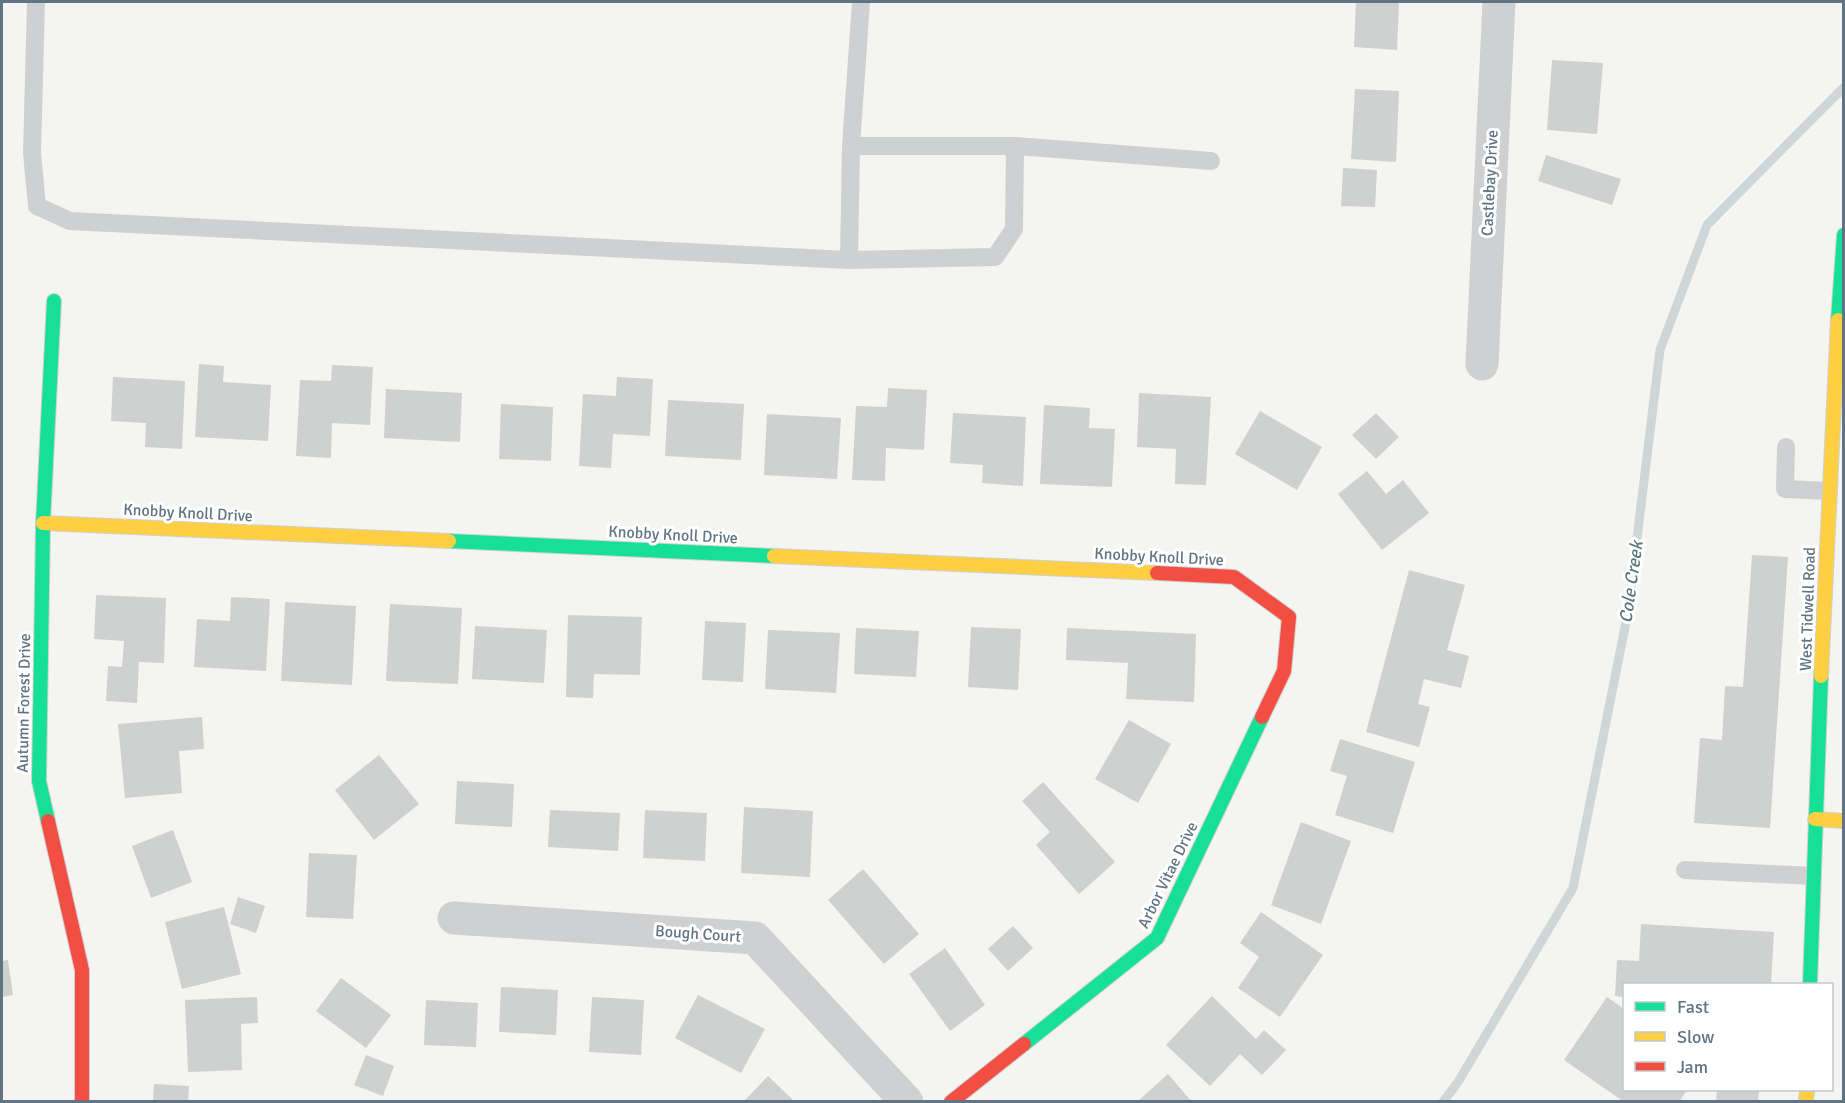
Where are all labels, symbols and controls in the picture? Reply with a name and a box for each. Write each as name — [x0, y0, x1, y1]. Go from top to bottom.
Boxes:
street label: Castlebay Drive — [1477, 130, 1503, 236]
street label: Knobby Knoll Drive — [123, 500, 253, 526]
street label: Knobby Knoll Drive — [608, 522, 738, 548]
water label: Cole Creek — [1614, 538, 1648, 624]
street label: Knobby Knoll Drive — [1094, 544, 1224, 570]
street label: West Tidwell Road — [1796, 547, 1820, 671]
street label: Autumn Forest Drive — [13, 633, 35, 773]
street label: Arbor Vitae Drive — [1134, 818, 1202, 932]
street label: Bough Court — [654, 921, 742, 947]
legend — [1623, 983, 1833, 1091]
text: Fast — [1677, 996, 1709, 1018]
text: Slow — [1677, 1026, 1714, 1048]
text: Jam — [1677, 1056, 1708, 1078]

